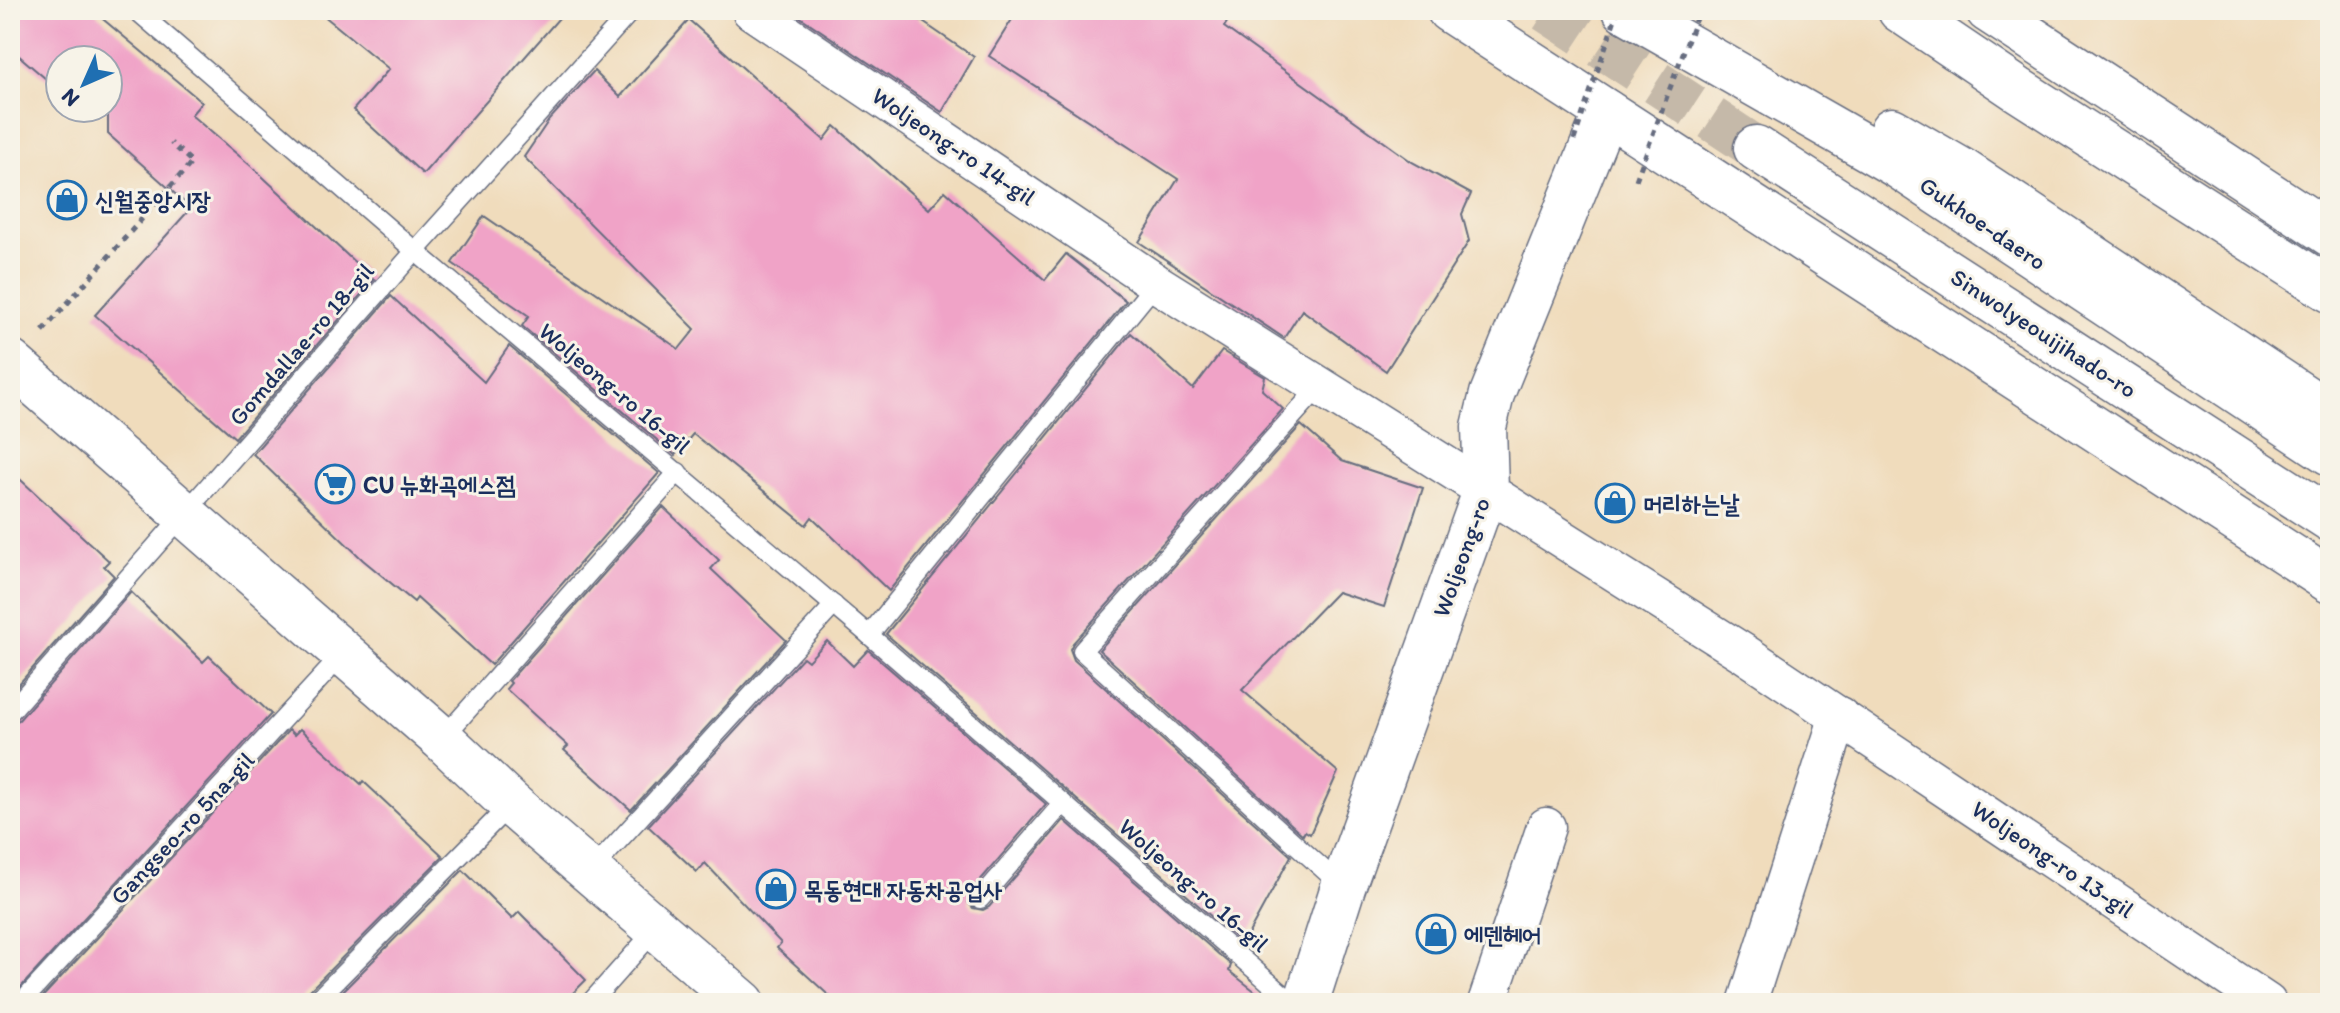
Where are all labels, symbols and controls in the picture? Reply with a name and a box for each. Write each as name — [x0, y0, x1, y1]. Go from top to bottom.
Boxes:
north arrow — [44, 44, 124, 124]
street label: Woljeong-ro 14-gil — [867, 81, 1041, 212]
text: N — [55, 83, 85, 113]
street label: Gukhoe-daero — [1914, 170, 2052, 276]
shop icon: 신월중앙시장 — [46, 179, 88, 221]
place label: 신월중앙시장 — [95, 186, 212, 215]
street label: Gomdallae-ro 18-gil — [222, 256, 380, 431]
street label: Sinwolyeouijihado-ro — [1946, 262, 2142, 404]
street label: Woljeong-ro 16-gil — [533, 316, 697, 460]
supermarket icon: CU 뉴화곡에스점 — [314, 463, 356, 505]
place label: CU 뉴화곡에스점 — [363, 470, 516, 499]
shop icon: 머리하는날 — [1594, 482, 1636, 524]
place label: 머리하는날 — [1643, 489, 1740, 518]
street label: Woljeong-ro — [1426, 493, 1496, 621]
street label: Gangseo-ro 5na-gil — [104, 746, 260, 910]
street label: Woljeong-ro 13-gil — [1966, 794, 2140, 924]
street label: Woljeong-ro 16-gil — [1113, 812, 1275, 958]
shop icon: 목동현대 자동차공업사 — [755, 868, 797, 910]
place label: 목동현대 자동차공업사 — [804, 875, 1003, 904]
shop icon: 에덴헤어 — [1415, 913, 1457, 955]
place label: 에덴헤어 — [1464, 920, 1541, 949]

